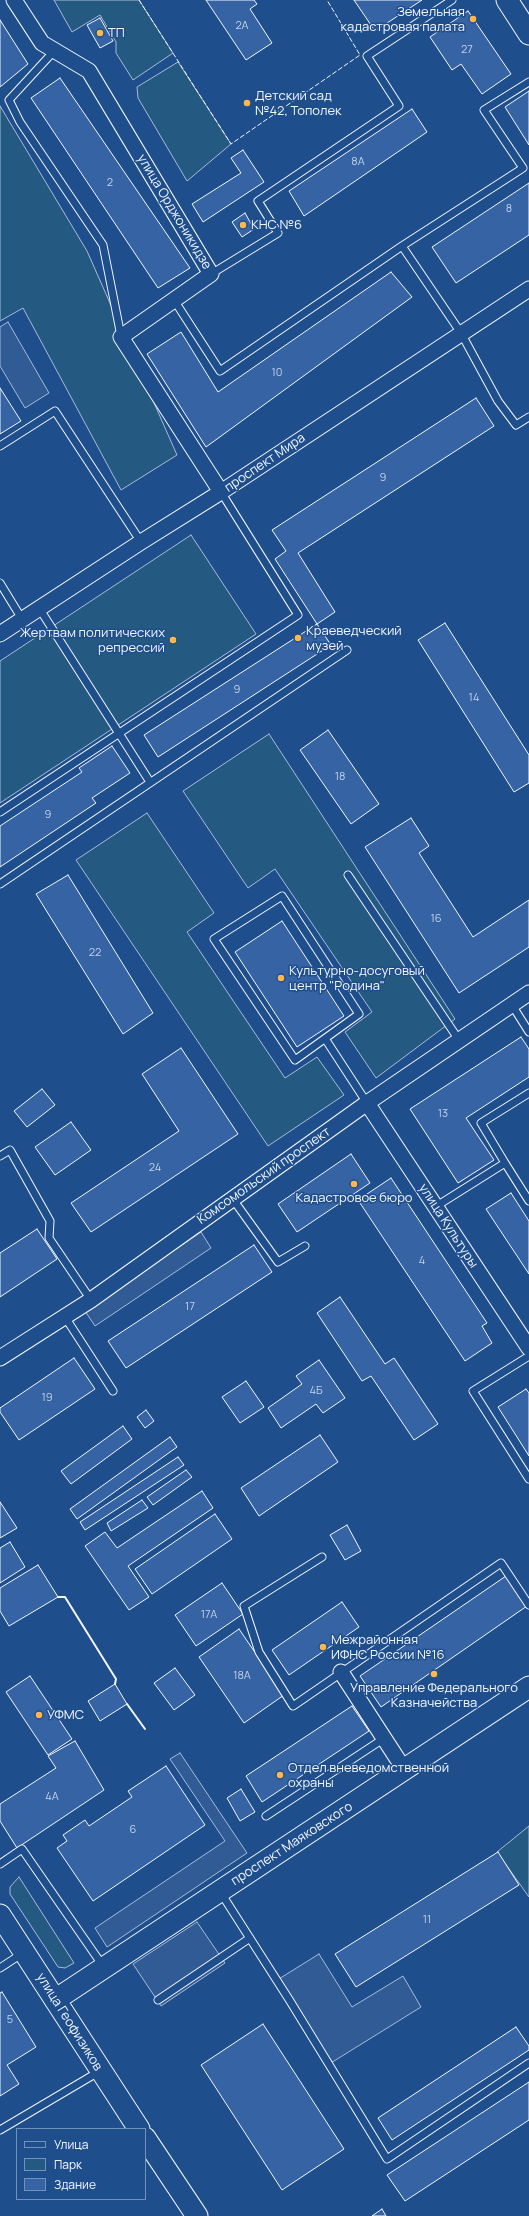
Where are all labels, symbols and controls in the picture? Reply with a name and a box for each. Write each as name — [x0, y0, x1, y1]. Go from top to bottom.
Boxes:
place label: Земельная кадастровая палата — [341, 4, 465, 35]
marker: Земельная кадастровая палата — [468, 14, 478, 24]
house number: 2А — [235, 19, 249, 33]
place label: ТП — [108, 25, 125, 41]
marker: ТП — [95, 28, 105, 38]
house number: 27 — [461, 43, 473, 57]
place label: Детский сад №42, Тополек — [255, 88, 342, 119]
marker: Детский сад №42, Тополек — [242, 98, 252, 108]
street label: улица Орджоникидзе — [133, 152, 215, 272]
house number: 8А — [351, 155, 365, 169]
house number: 2 — [107, 176, 113, 190]
house number: 8 — [506, 202, 512, 216]
place label: КНС №6 — [251, 217, 302, 233]
marker: КНС №6 — [238, 220, 248, 230]
house number: 10 — [272, 366, 282, 380]
street label: проспект Мира — [222, 430, 308, 496]
house number: 9 — [380, 471, 386, 485]
place label: Краеведческий музей — [306, 623, 402, 654]
place label: Жертвам политических репрессий — [20, 625, 165, 656]
marker: Краеведческий музей — [293, 633, 303, 643]
marker: Жертвам политических репрессий — [168, 635, 178, 645]
house number: 9 — [234, 683, 240, 697]
house number: 14 — [469, 691, 479, 705]
house number: 18 — [335, 770, 345, 784]
house number: 9 — [45, 808, 51, 822]
house number: 16 — [430, 912, 442, 926]
house number: 22 — [89, 946, 101, 960]
place label: Культурно-досуговый центр "Родина" — [289, 963, 425, 994]
marker: Культурно-досуговый центр "Родина" — [276, 973, 286, 983]
house number: 13 — [438, 1107, 448, 1121]
street label: Комсомольский проспект — [195, 1124, 333, 1228]
house number: 24 — [149, 1161, 161, 1175]
marker: Кадастровое бюро — [349, 1179, 359, 1189]
street label: улица Культуры — [415, 1181, 481, 1271]
place label: Кадастровое бюро — [295, 1190, 413, 1206]
house number: 4 — [419, 1254, 425, 1268]
house number: 17 — [185, 1300, 195, 1314]
house number: 4Б — [309, 1384, 323, 1398]
house number: 19 — [41, 1391, 53, 1405]
house number: 17А — [201, 1608, 217, 1622]
place label: Межрайонная ИФНС России №16 — [331, 1632, 445, 1663]
marker: Межрайонная ИФНС России №16 — [318, 1642, 328, 1652]
house number: 18А — [233, 1669, 251, 1683]
marker: Управление Федерального Казначейства — [429, 1669, 439, 1679]
place label: Управление Федерального Казначейства — [350, 1680, 518, 1711]
place label: УФМС — [47, 1707, 84, 1723]
marker: УФМС — [34, 1710, 44, 1720]
place label: Отдел вневедомственной охраны — [288, 1760, 449, 1791]
marker: Отдел вневедомственной охраны — [275, 1770, 285, 1780]
house number: 4А — [45, 1790, 59, 1804]
street label: проспект Маяковского — [228, 1799, 356, 1889]
house number: 6 — [130, 1823, 136, 1837]
house number: 11 — [423, 1913, 431, 1927]
street label: улица Геофизиков — [33, 1970, 105, 2074]
house number: 5 — [7, 2013, 13, 2027]
legend — [16, 2128, 146, 2200]
text: Улица — [54, 2136, 88, 2153]
text: Парк — [54, 2156, 82, 2173]
text: Здание — [54, 2176, 96, 2193]

